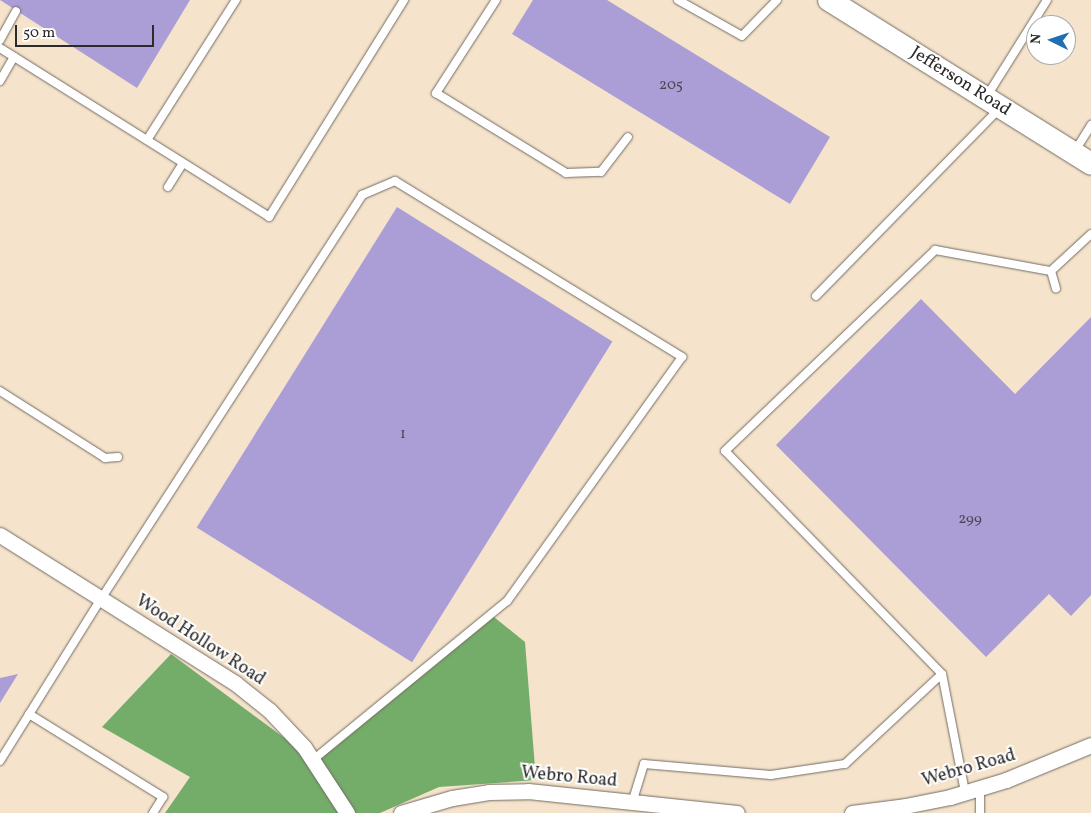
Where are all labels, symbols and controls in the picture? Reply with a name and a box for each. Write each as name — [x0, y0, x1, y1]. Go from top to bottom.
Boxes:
scale bar — [18, 15, 156, 47]
north arrow — [1026, 15, 1076, 65]
text: 50 m — [23, 23, 55, 44]
text: N — [1027, 33, 1046, 45]
street label: Jefferson Road — [906, 42, 1014, 122]
house number: 205 — [659, 77, 683, 95]
house number: 1 — [400, 426, 406, 444]
house number: 299 — [958, 511, 982, 529]
street label: Wood Hollow Road — [131, 591, 269, 691]
street label: Webro Road — [920, 745, 1018, 793]
street label: Webro Road — [520, 763, 618, 793]

